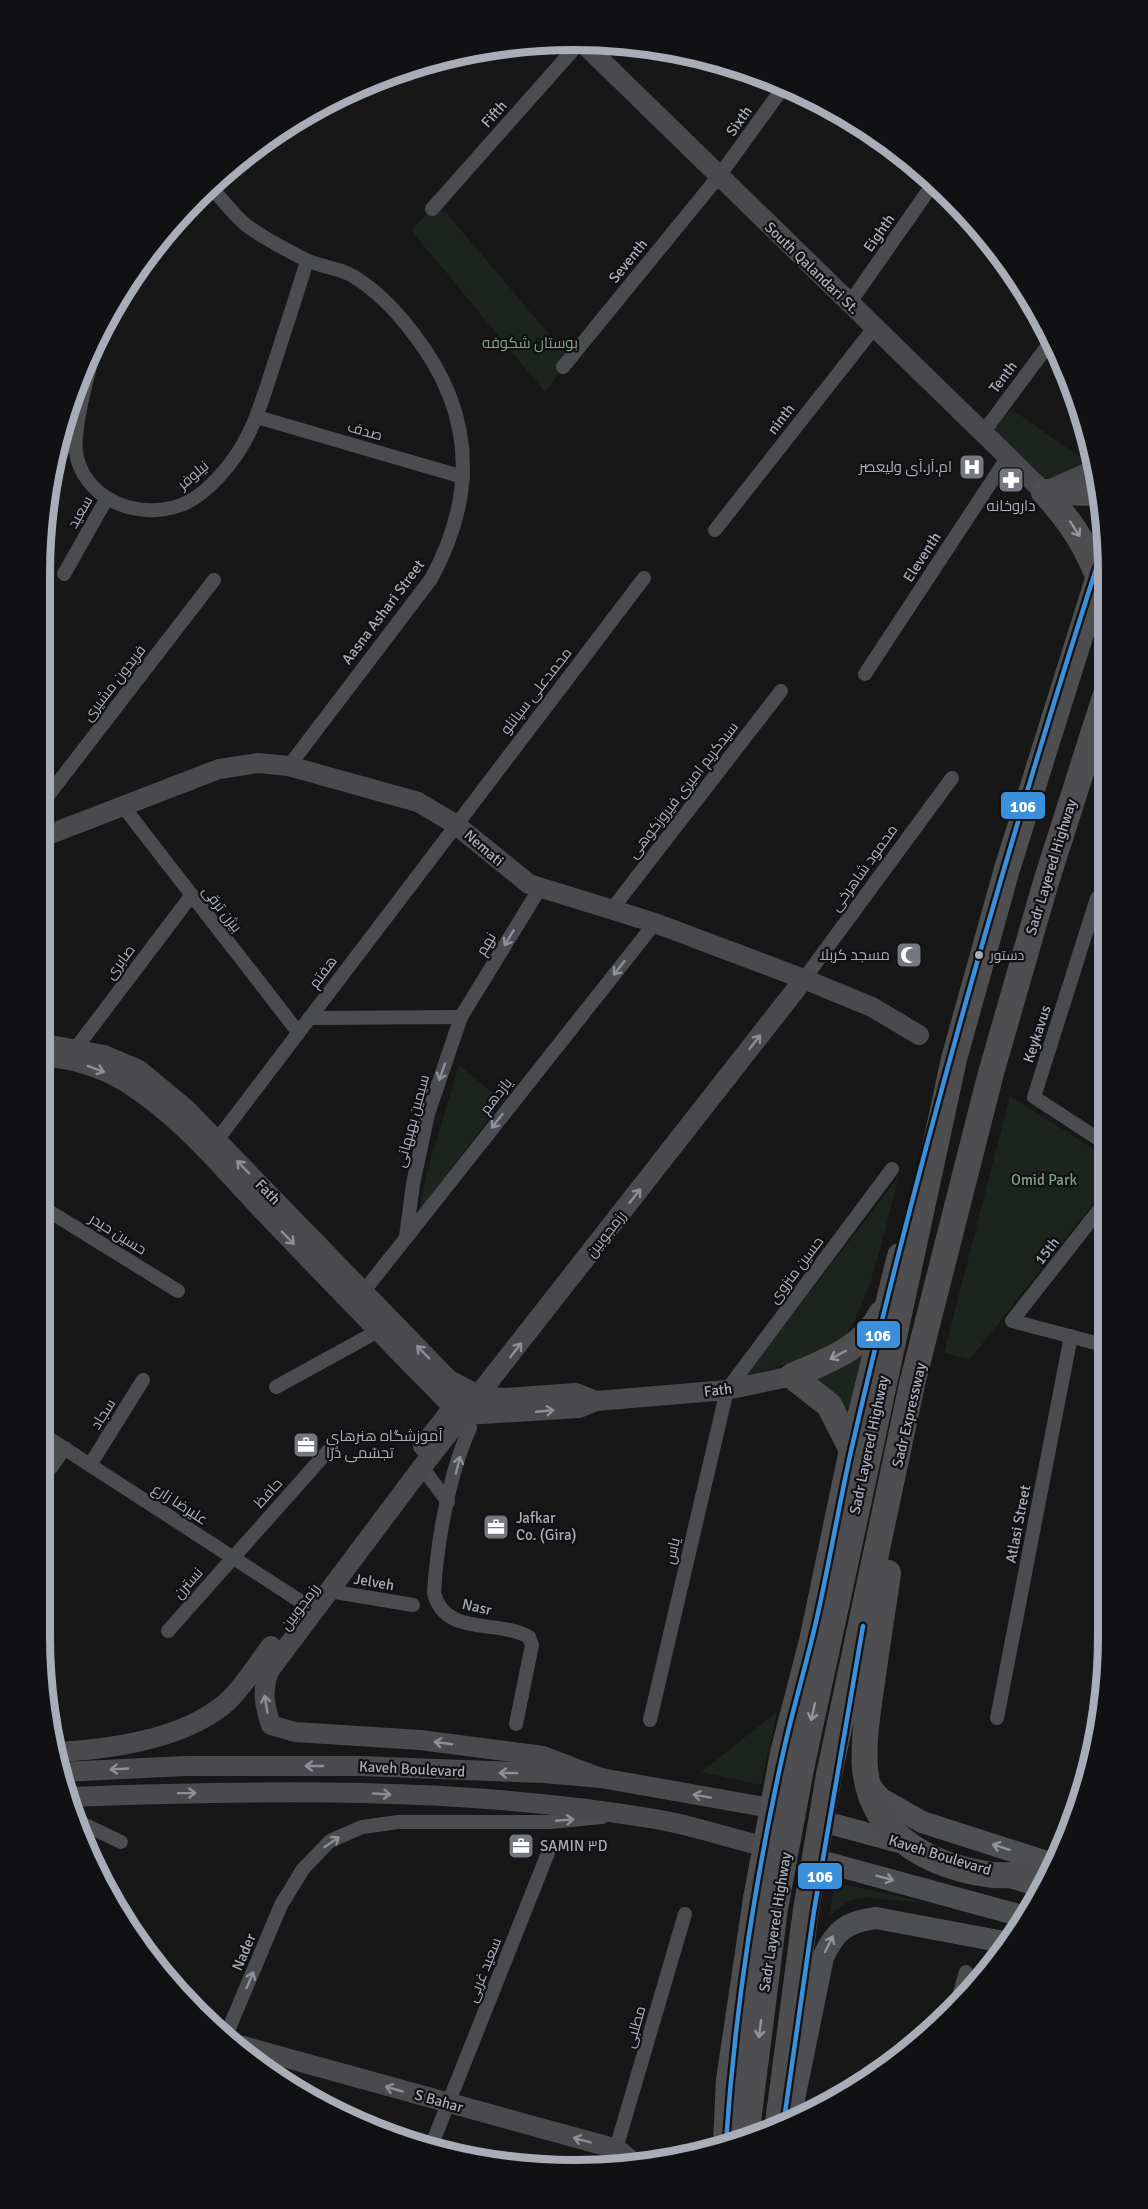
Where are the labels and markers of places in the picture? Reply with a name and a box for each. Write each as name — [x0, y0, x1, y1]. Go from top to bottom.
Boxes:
hospital icon: ام.آر.آی ولیعصر — [957, 452, 987, 482]
place label: ام.آر.آی ولیعصر — [858, 458, 952, 477]
pharmacy icon: داروخانه — [996, 465, 1026, 495]
place label: داروخانه — [987, 497, 1035, 515]
mosque icon: مسجد کربلا — [894, 940, 924, 970]
place label: مسجد کربلا — [819, 946, 890, 964]
place label: دستور — [989, 947, 1024, 964]
marker: دستور — [973, 949, 985, 961]
place label: آموزشگاه هنرهای تجسّمی دُرّا — [326, 1427, 442, 1463]
office icon: آموزشگاه هنرهای تجسّمی دُرّا — [291, 1430, 321, 1460]
place label: Jafkar Co. (Gira) — [516, 1509, 577, 1544]
office icon: Jafkar Co. (Gira) — [481, 1512, 511, 1542]
office icon: SAMIN ۳D — [506, 1831, 536, 1861]
place label: SAMIN ۳D — [540, 1837, 607, 1855]

